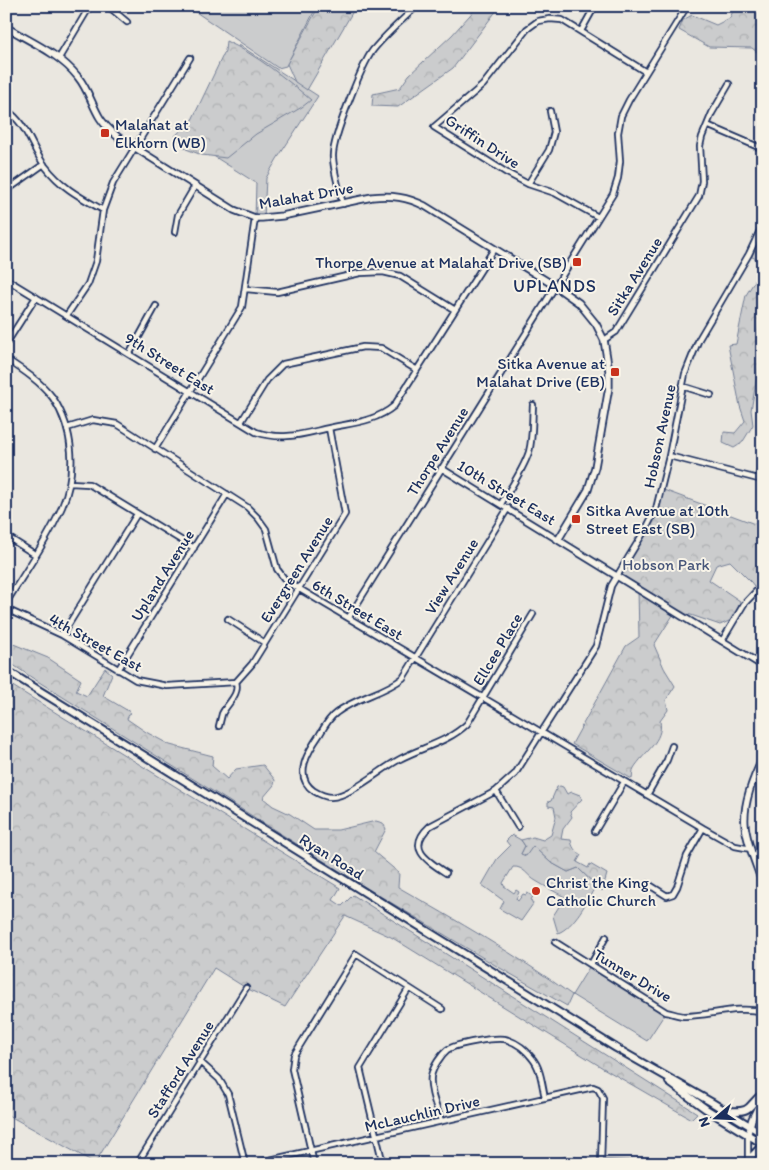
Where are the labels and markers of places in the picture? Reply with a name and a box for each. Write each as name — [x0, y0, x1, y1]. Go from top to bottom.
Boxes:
place label: Malahat at Elkhorn (WB) — [115, 115, 206, 152]
marker: Malahat at Elkhorn (WB) — [99, 127, 111, 139]
place label: Thorpe Avenue at Malahat Drive (SB) — [315, 253, 567, 272]
marker: Thorpe Avenue at Malahat Drive (SB) — [571, 256, 583, 268]
place label: Sitka Avenue at Malahat Drive (EB) — [476, 354, 605, 391]
marker: Sitka Avenue at Malahat Drive (EB) — [609, 366, 621, 378]
place label: Sitka Avenue at 10th Street East (SB) — [586, 501, 729, 538]
marker: Sitka Avenue at 10th Street East (SB) — [570, 513, 582, 525]
place label: Christ the King Catholic Church — [546, 873, 656, 910]
marker: Christ the King Catholic Church — [530, 885, 542, 897]

